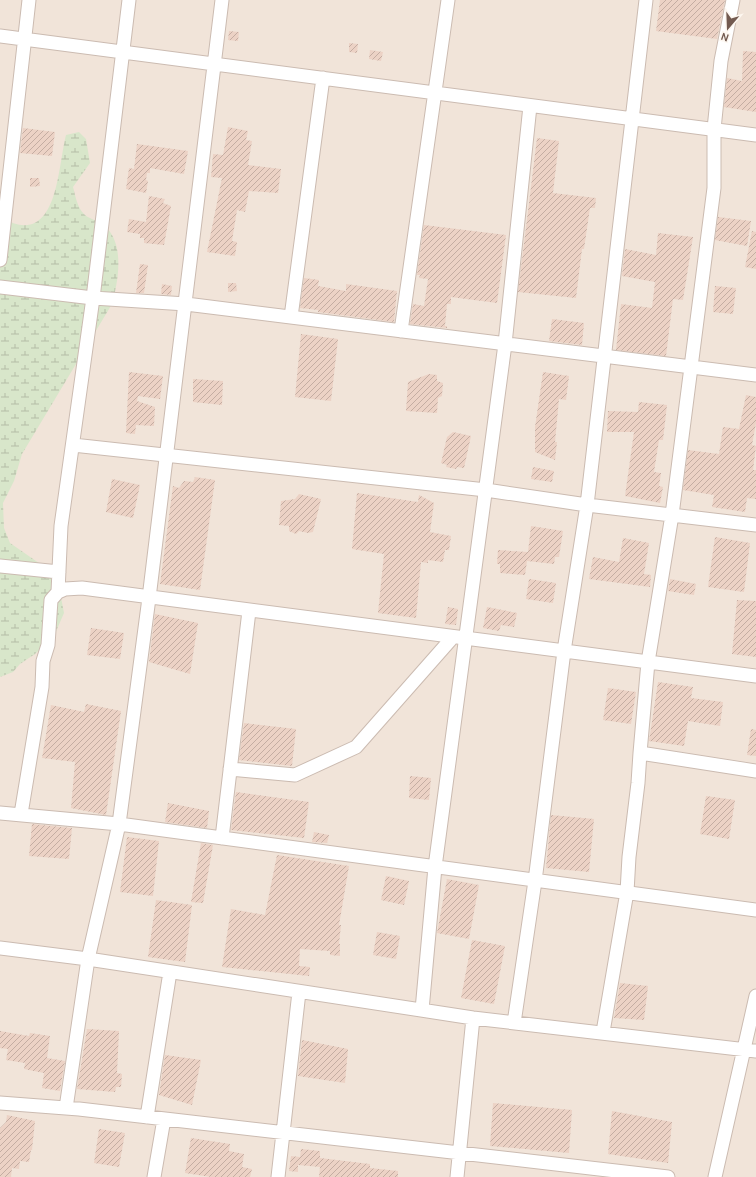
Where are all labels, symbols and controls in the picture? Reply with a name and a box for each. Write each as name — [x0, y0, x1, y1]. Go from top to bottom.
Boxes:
north arrow — [708, 8, 748, 48]
text: N — [719, 30, 731, 44]

